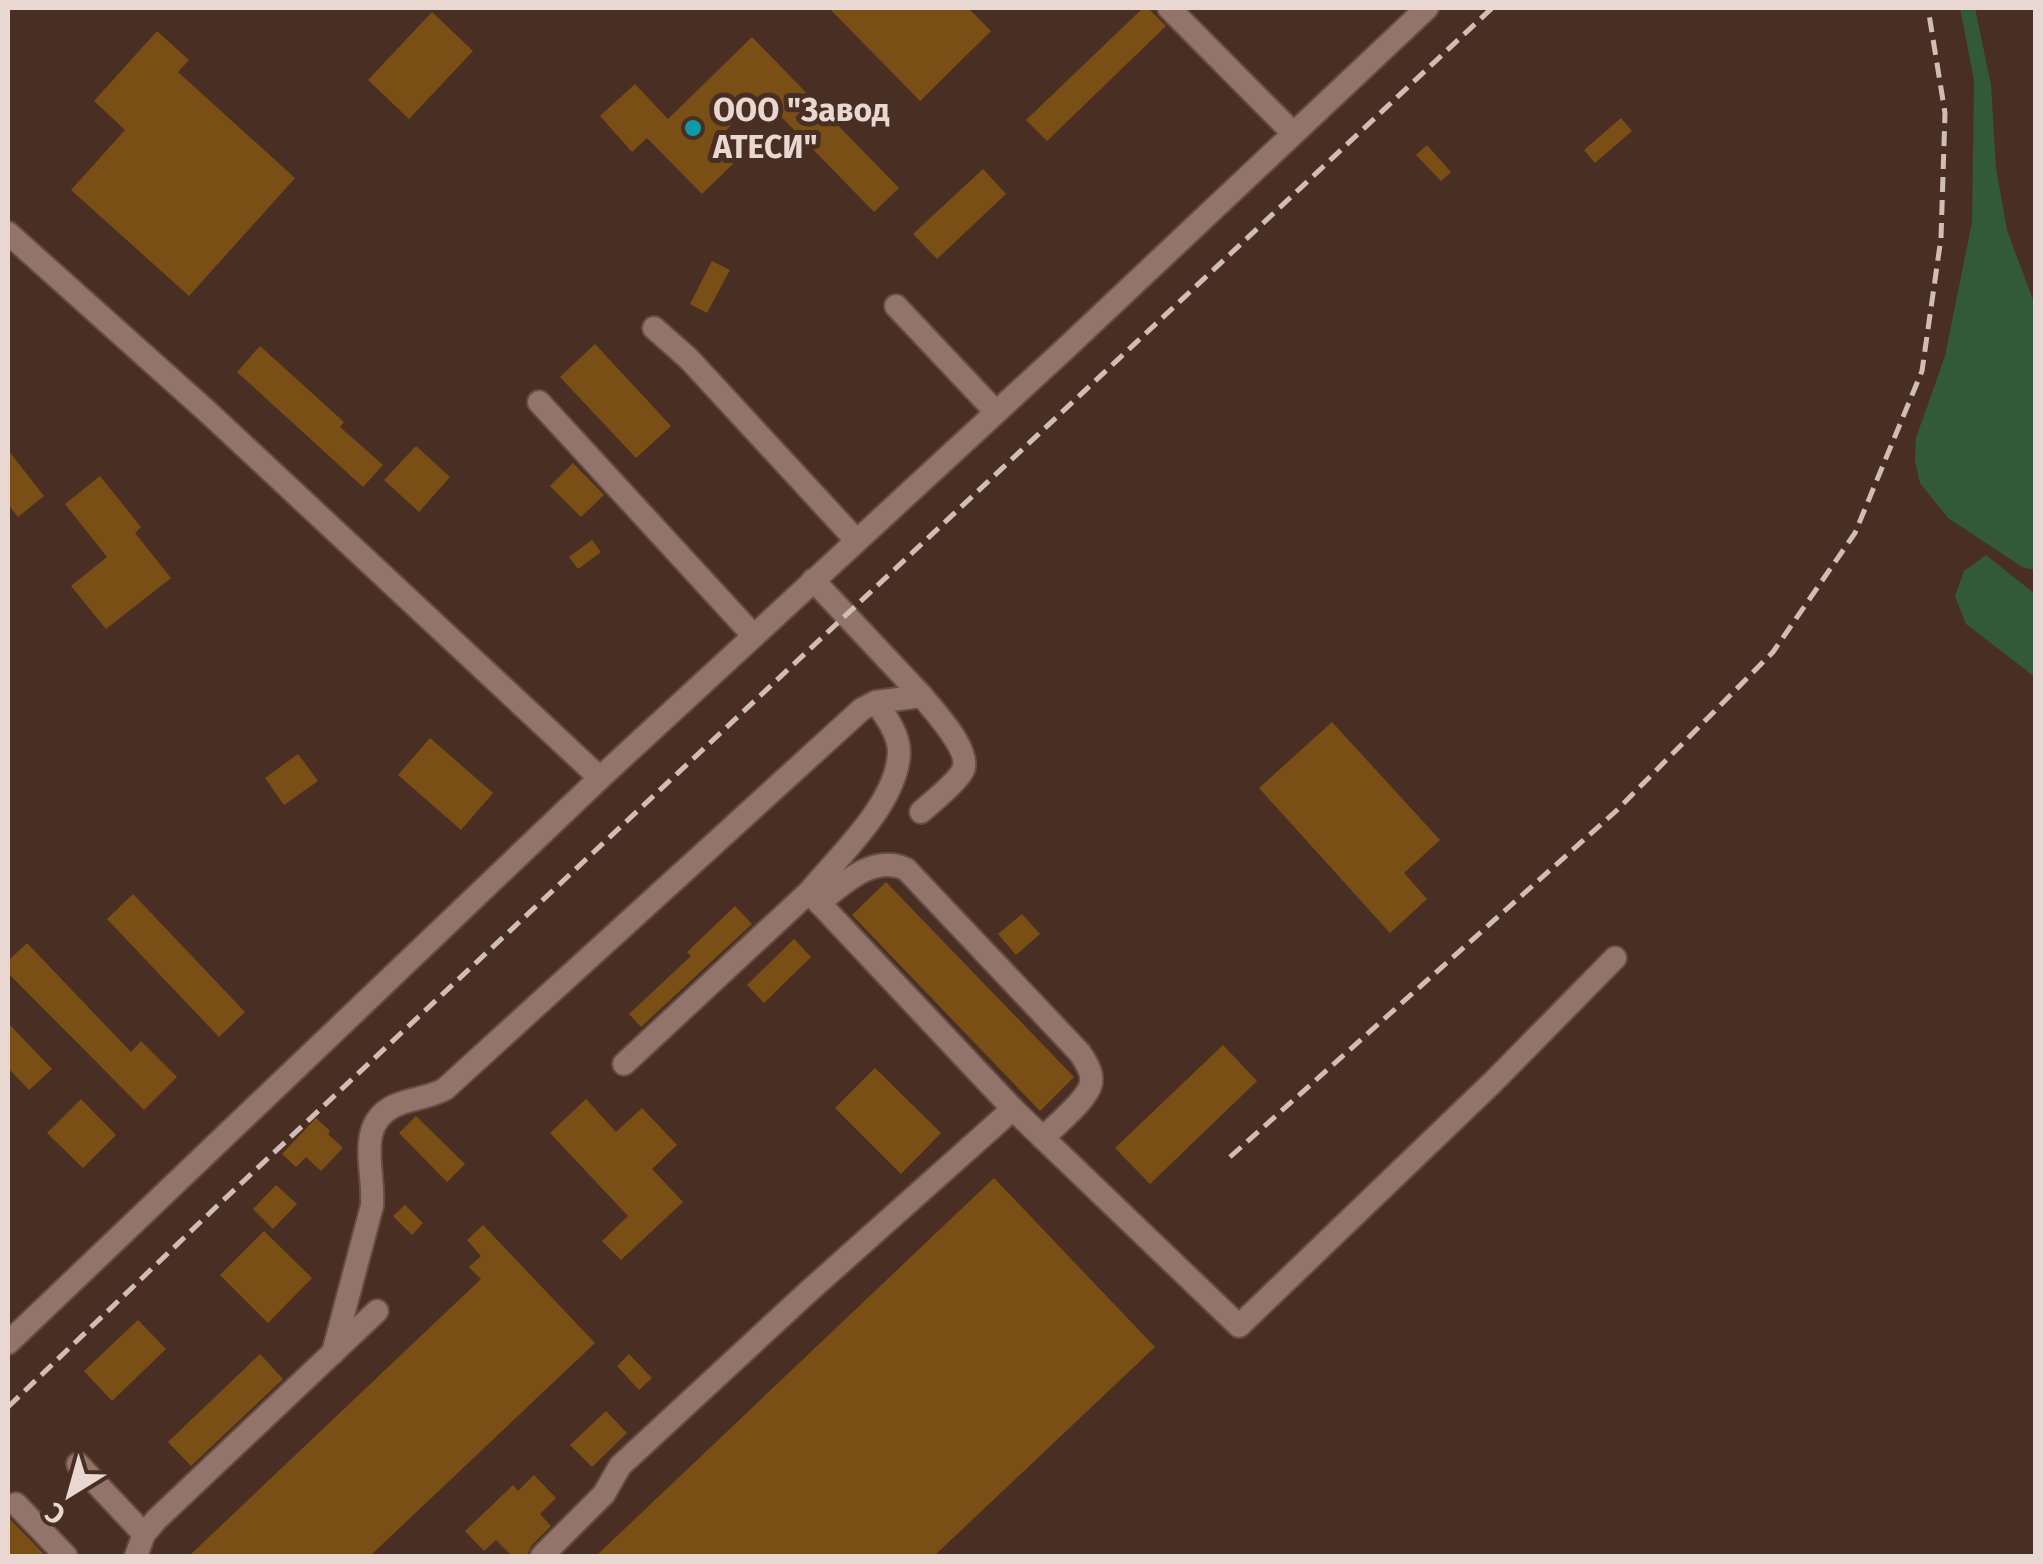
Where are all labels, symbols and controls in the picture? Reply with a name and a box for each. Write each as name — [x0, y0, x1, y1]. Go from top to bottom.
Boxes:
place label: ООО "Завод АТЕСИ" — [712, 91, 890, 166]
marker: ООО "Завод АТЕСИ" — [682, 117, 704, 139]
north arrow — [20, 1444, 120, 1544]
text: С — [39, 1496, 72, 1532]

